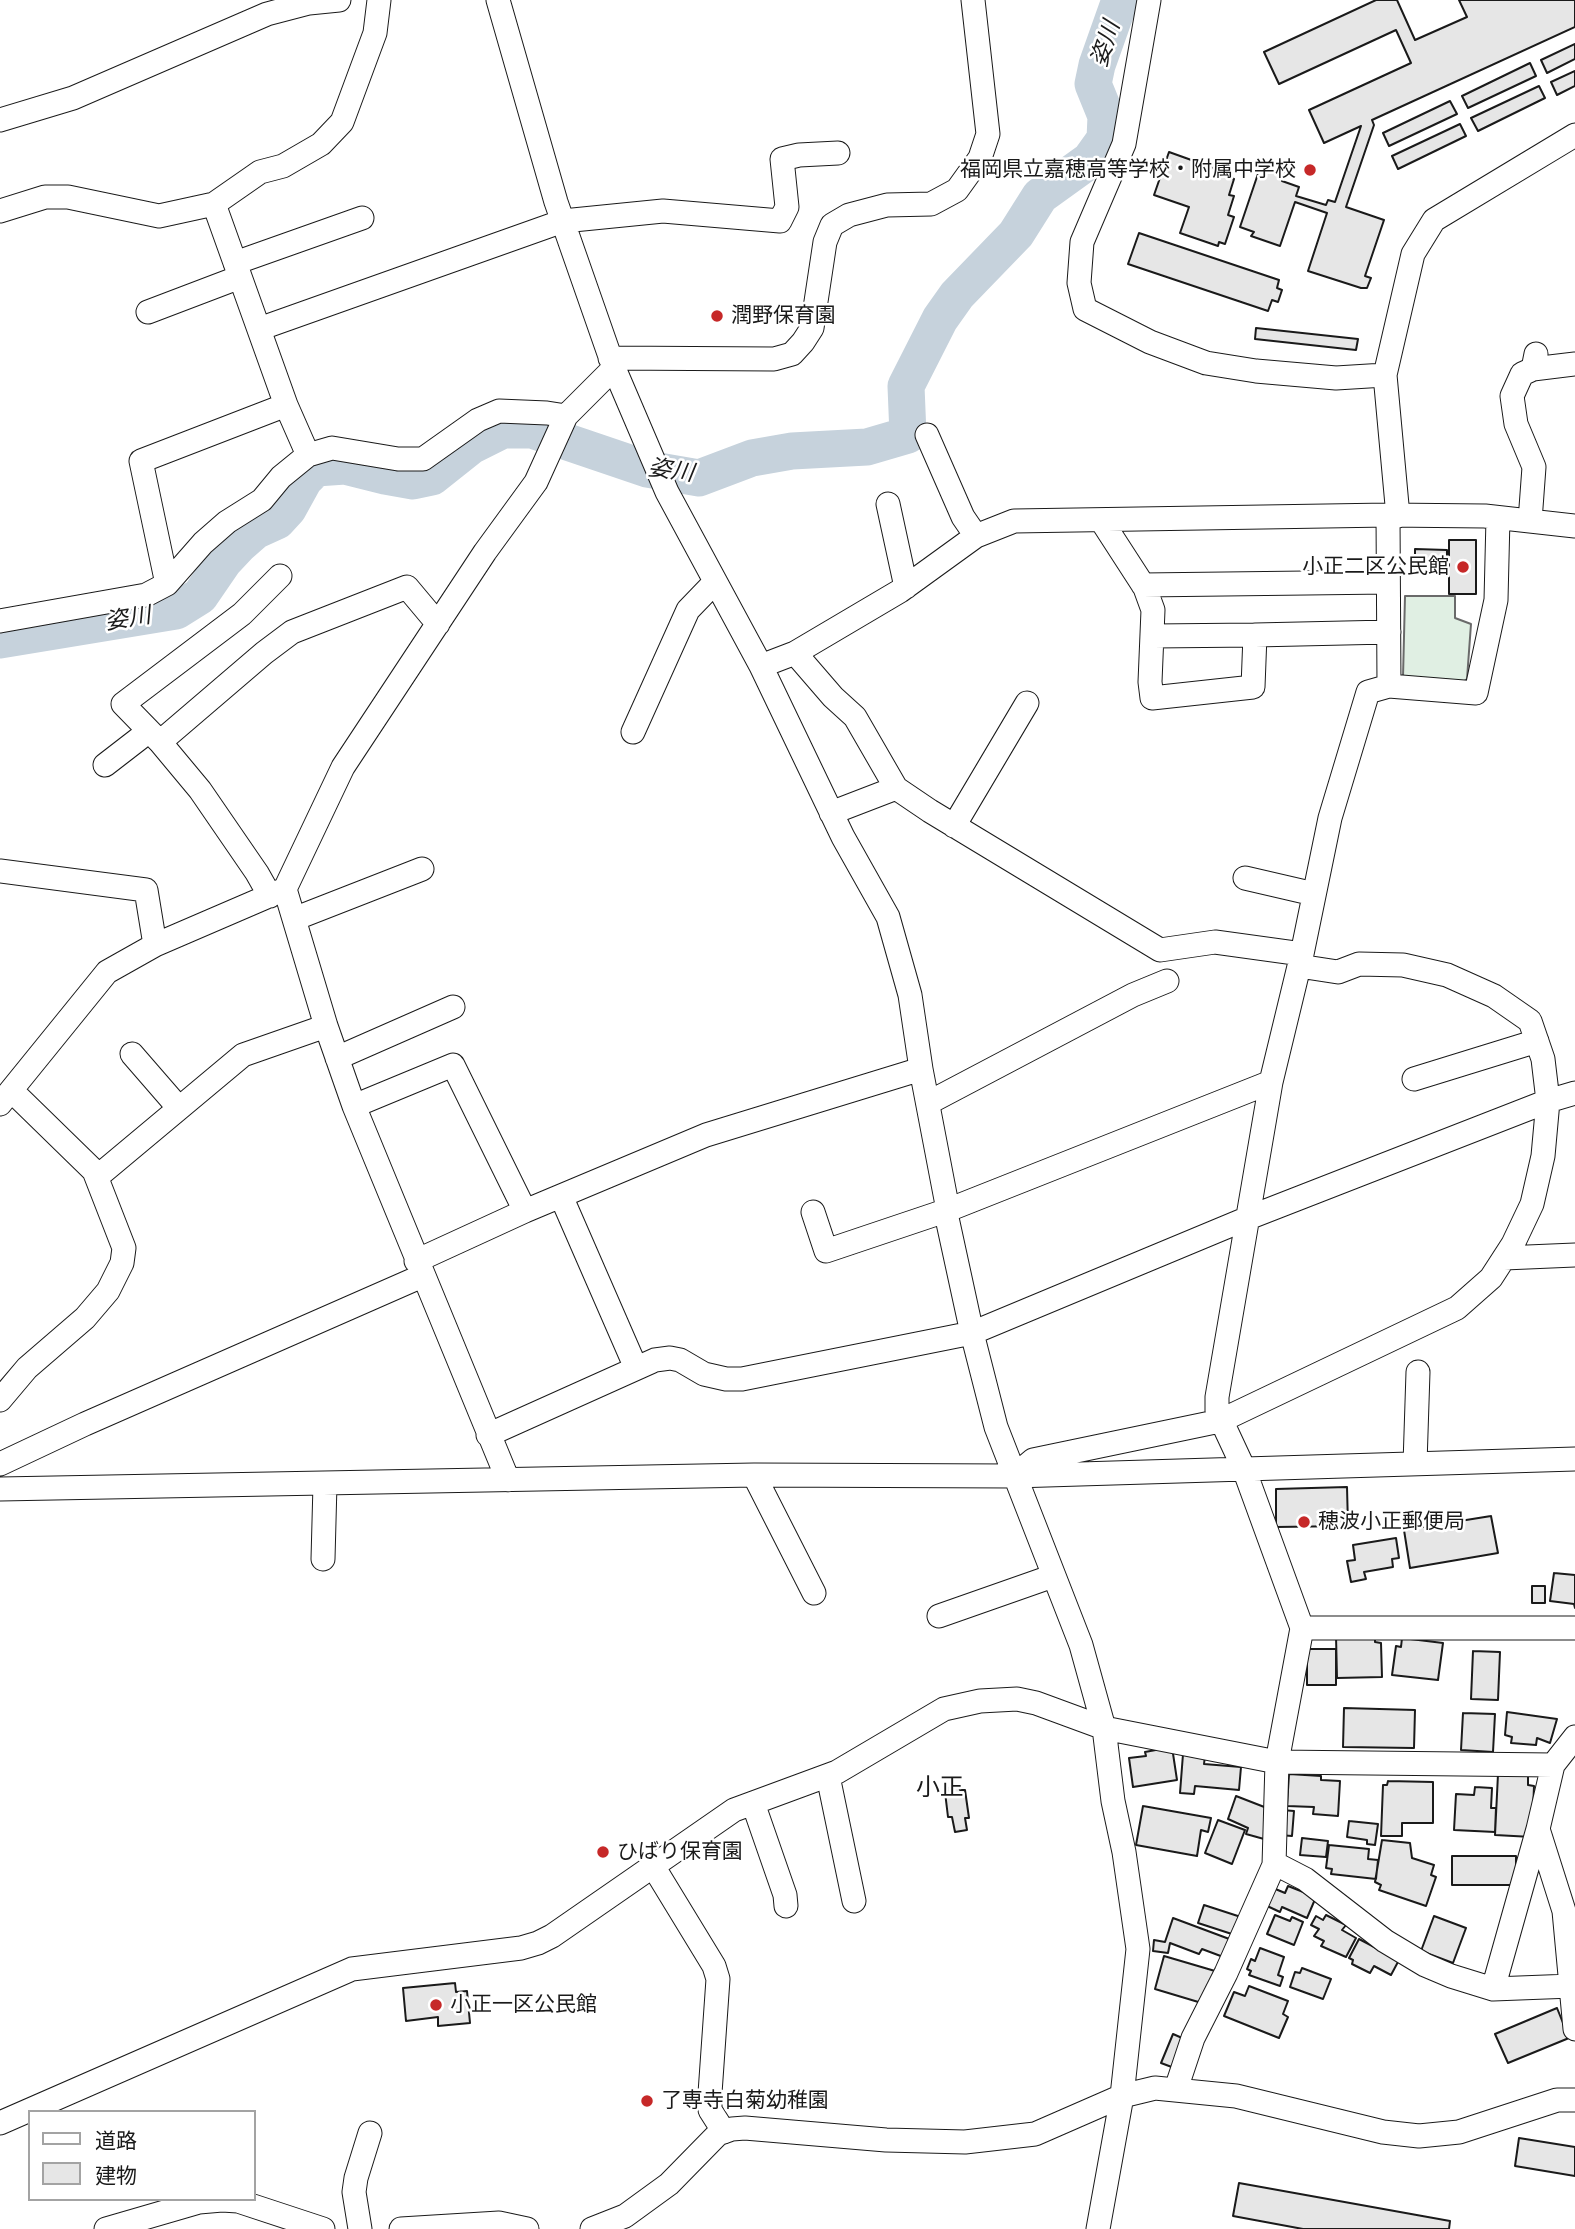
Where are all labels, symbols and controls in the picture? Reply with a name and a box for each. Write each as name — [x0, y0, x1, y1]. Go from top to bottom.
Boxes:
water label: 姿川 — [1086, 18, 1126, 70]
place label: 福岡県立嘉穂高等学校・附属中学校 — [960, 157, 1296, 183]
marker: 福岡県立嘉穂高等学校・附属中学校 — [1302, 162, 1318, 178]
place label: 潤野保育園 — [731, 303, 836, 329]
marker: 潤野保育園 — [709, 308, 725, 324]
water label: 姿川 — [646, 454, 696, 488]
place label: 小正二区公民館 — [1302, 554, 1449, 580]
marker: 小正二区公民館 — [1455, 559, 1471, 575]
water label: 姿川 — [103, 602, 153, 636]
place label: 穂波小正郵便局 — [1318, 1509, 1465, 1535]
marker: 穂波小正郵便局 — [1296, 1514, 1312, 1530]
district label: 小正 — [916, 1774, 964, 1802]
place label: ひばり保育園 — [617, 1839, 743, 1865]
marker: ひばり保育園 — [595, 1844, 611, 1860]
place label: 小正一区公民館 — [450, 1992, 597, 2018]
marker: 小正一区公民館 — [428, 1997, 444, 2013]
place label: 了専寺白菊幼稚園 — [661, 2088, 829, 2114]
marker: 了専寺白菊幼稚園 — [639, 2093, 655, 2109]
legend — [28, 2110, 256, 2201]
text: 道路 — [95, 2126, 137, 2154]
text: 建物 — [95, 2161, 137, 2189]

